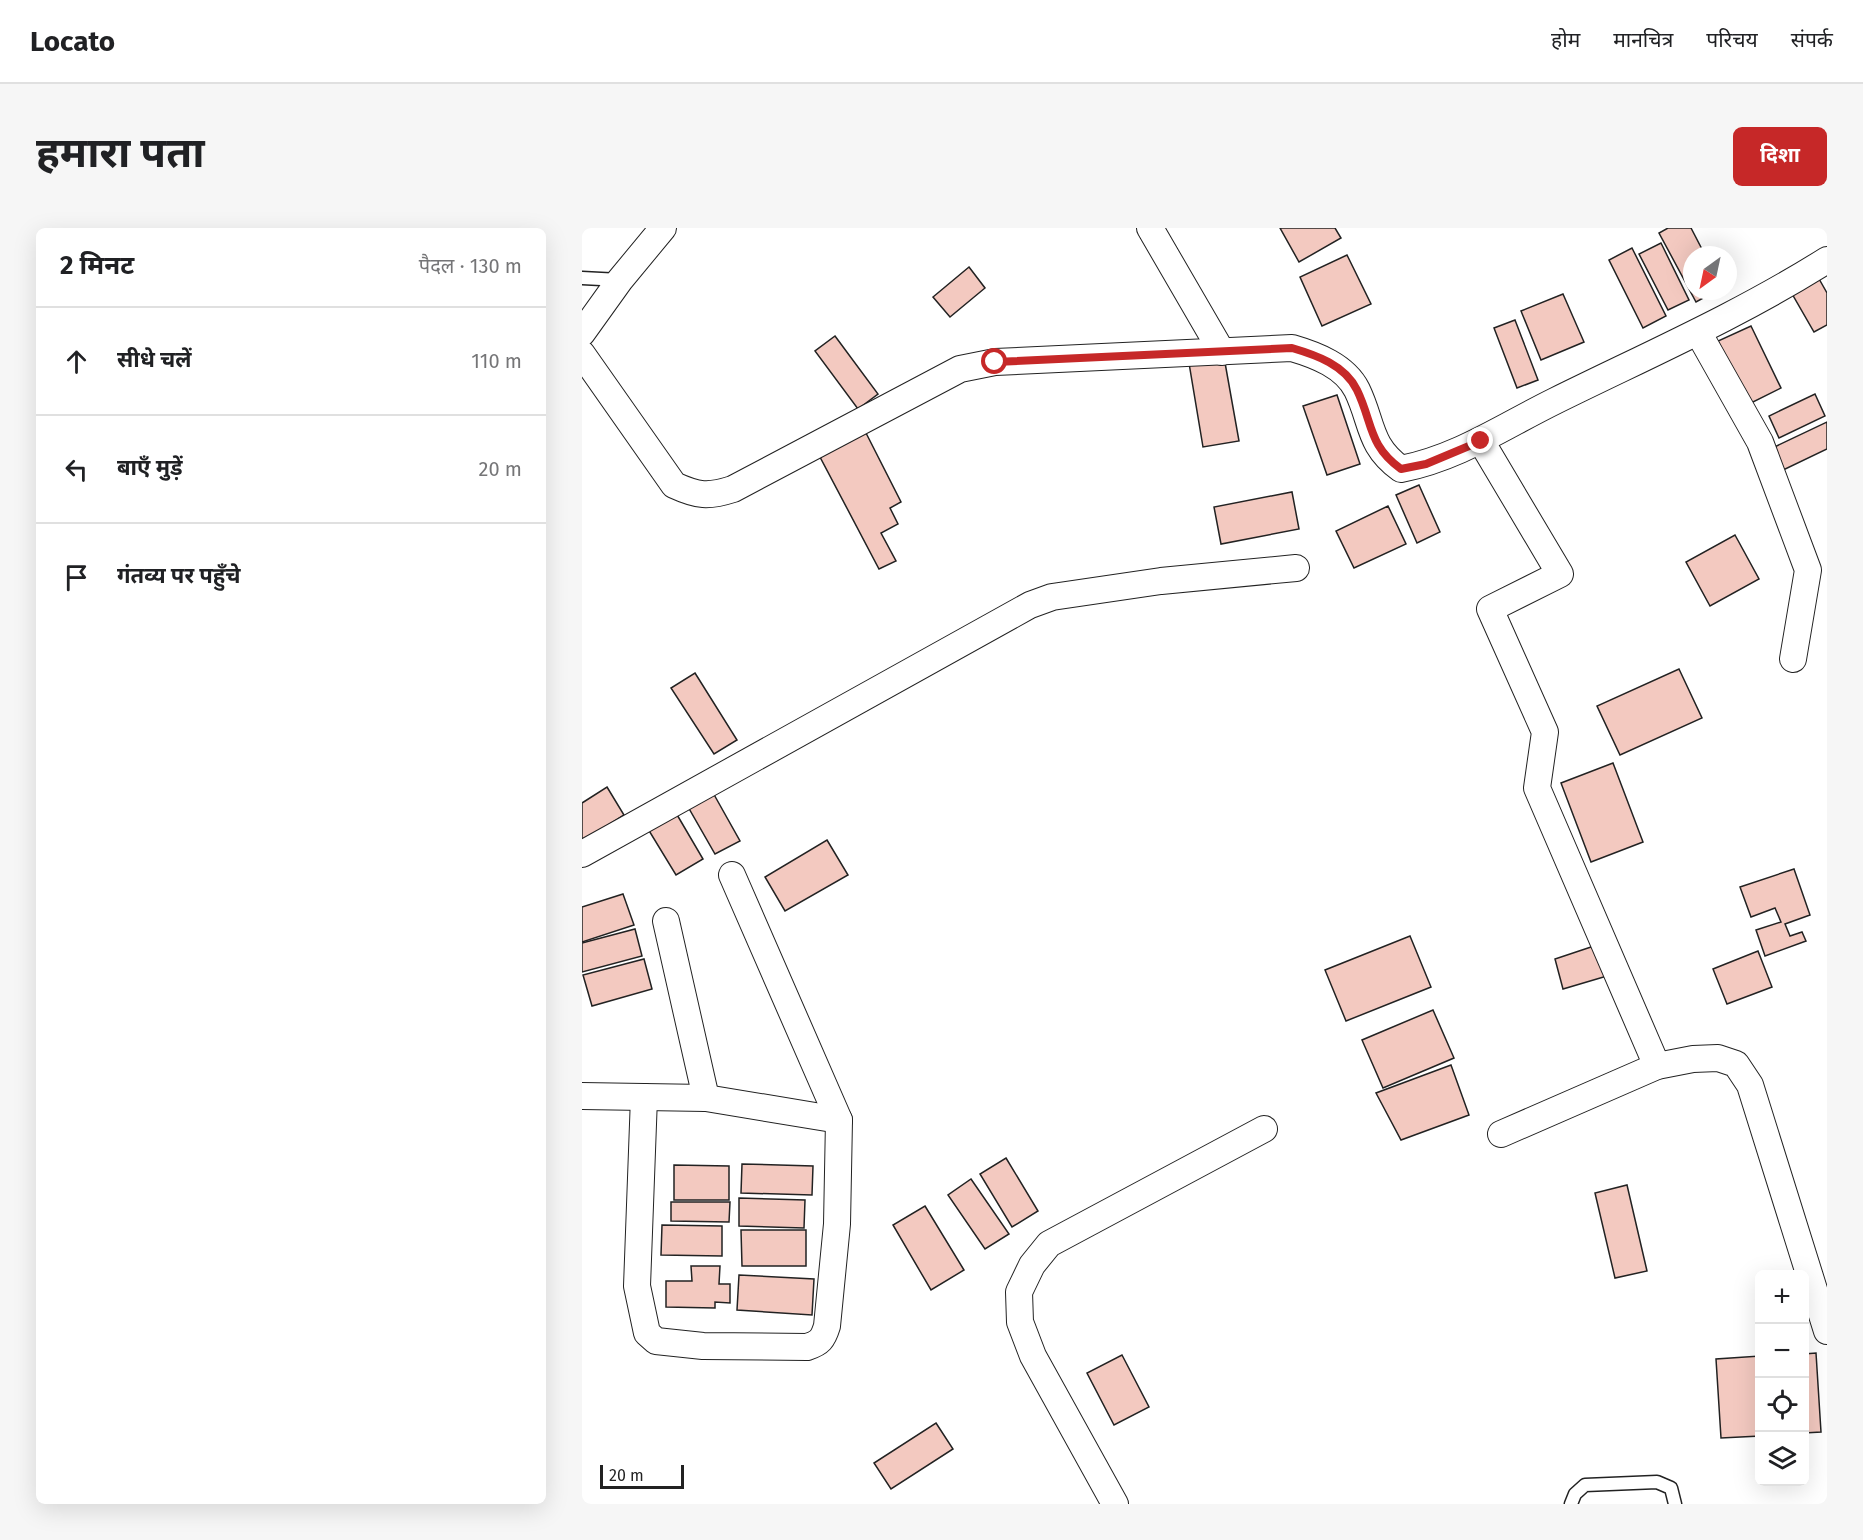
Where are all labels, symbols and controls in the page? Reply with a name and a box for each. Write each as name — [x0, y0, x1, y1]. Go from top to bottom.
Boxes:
text: Locato — [30, 25, 115, 58]
text: होम — [1551, 27, 1580, 53]
text: मानचित्र — [1613, 27, 1673, 53]
text: परिचय — [1706, 27, 1758, 53]
text: संपर्क — [1791, 27, 1833, 53]
button: दिशा — [1733, 127, 1827, 186]
text: हमारा पता — [36, 128, 205, 178]
north arrow — [1683, 246, 1737, 300]
text: 2 मिनट — [60, 250, 134, 281]
text: पैदल · 130 m — [419, 254, 522, 278]
icon: ahead — [60, 345, 93, 378]
text: सीधे चलें — [117, 346, 192, 373]
route start — [981, 348, 1007, 374]
text: 110 m — [471, 349, 522, 373]
route end — [1467, 427, 1493, 453]
icon: left — [60, 453, 93, 486]
text: बाएँ मुड़ें — [117, 454, 183, 481]
text: 20 m — [479, 457, 522, 481]
icon: arrive — [60, 561, 93, 594]
text: गंतव्य पर पहुँचे — [117, 562, 241, 589]
map controls — [1755, 1270, 1809, 1486]
button: + — [1755, 1270, 1809, 1324]
button: − — [1755, 1324, 1809, 1378]
button: locate — [1755, 1378, 1809, 1432]
button: layers — [1755, 1432, 1809, 1486]
scale bar — [600, 1462, 684, 1490]
text: 20 m — [609, 1466, 644, 1485]

